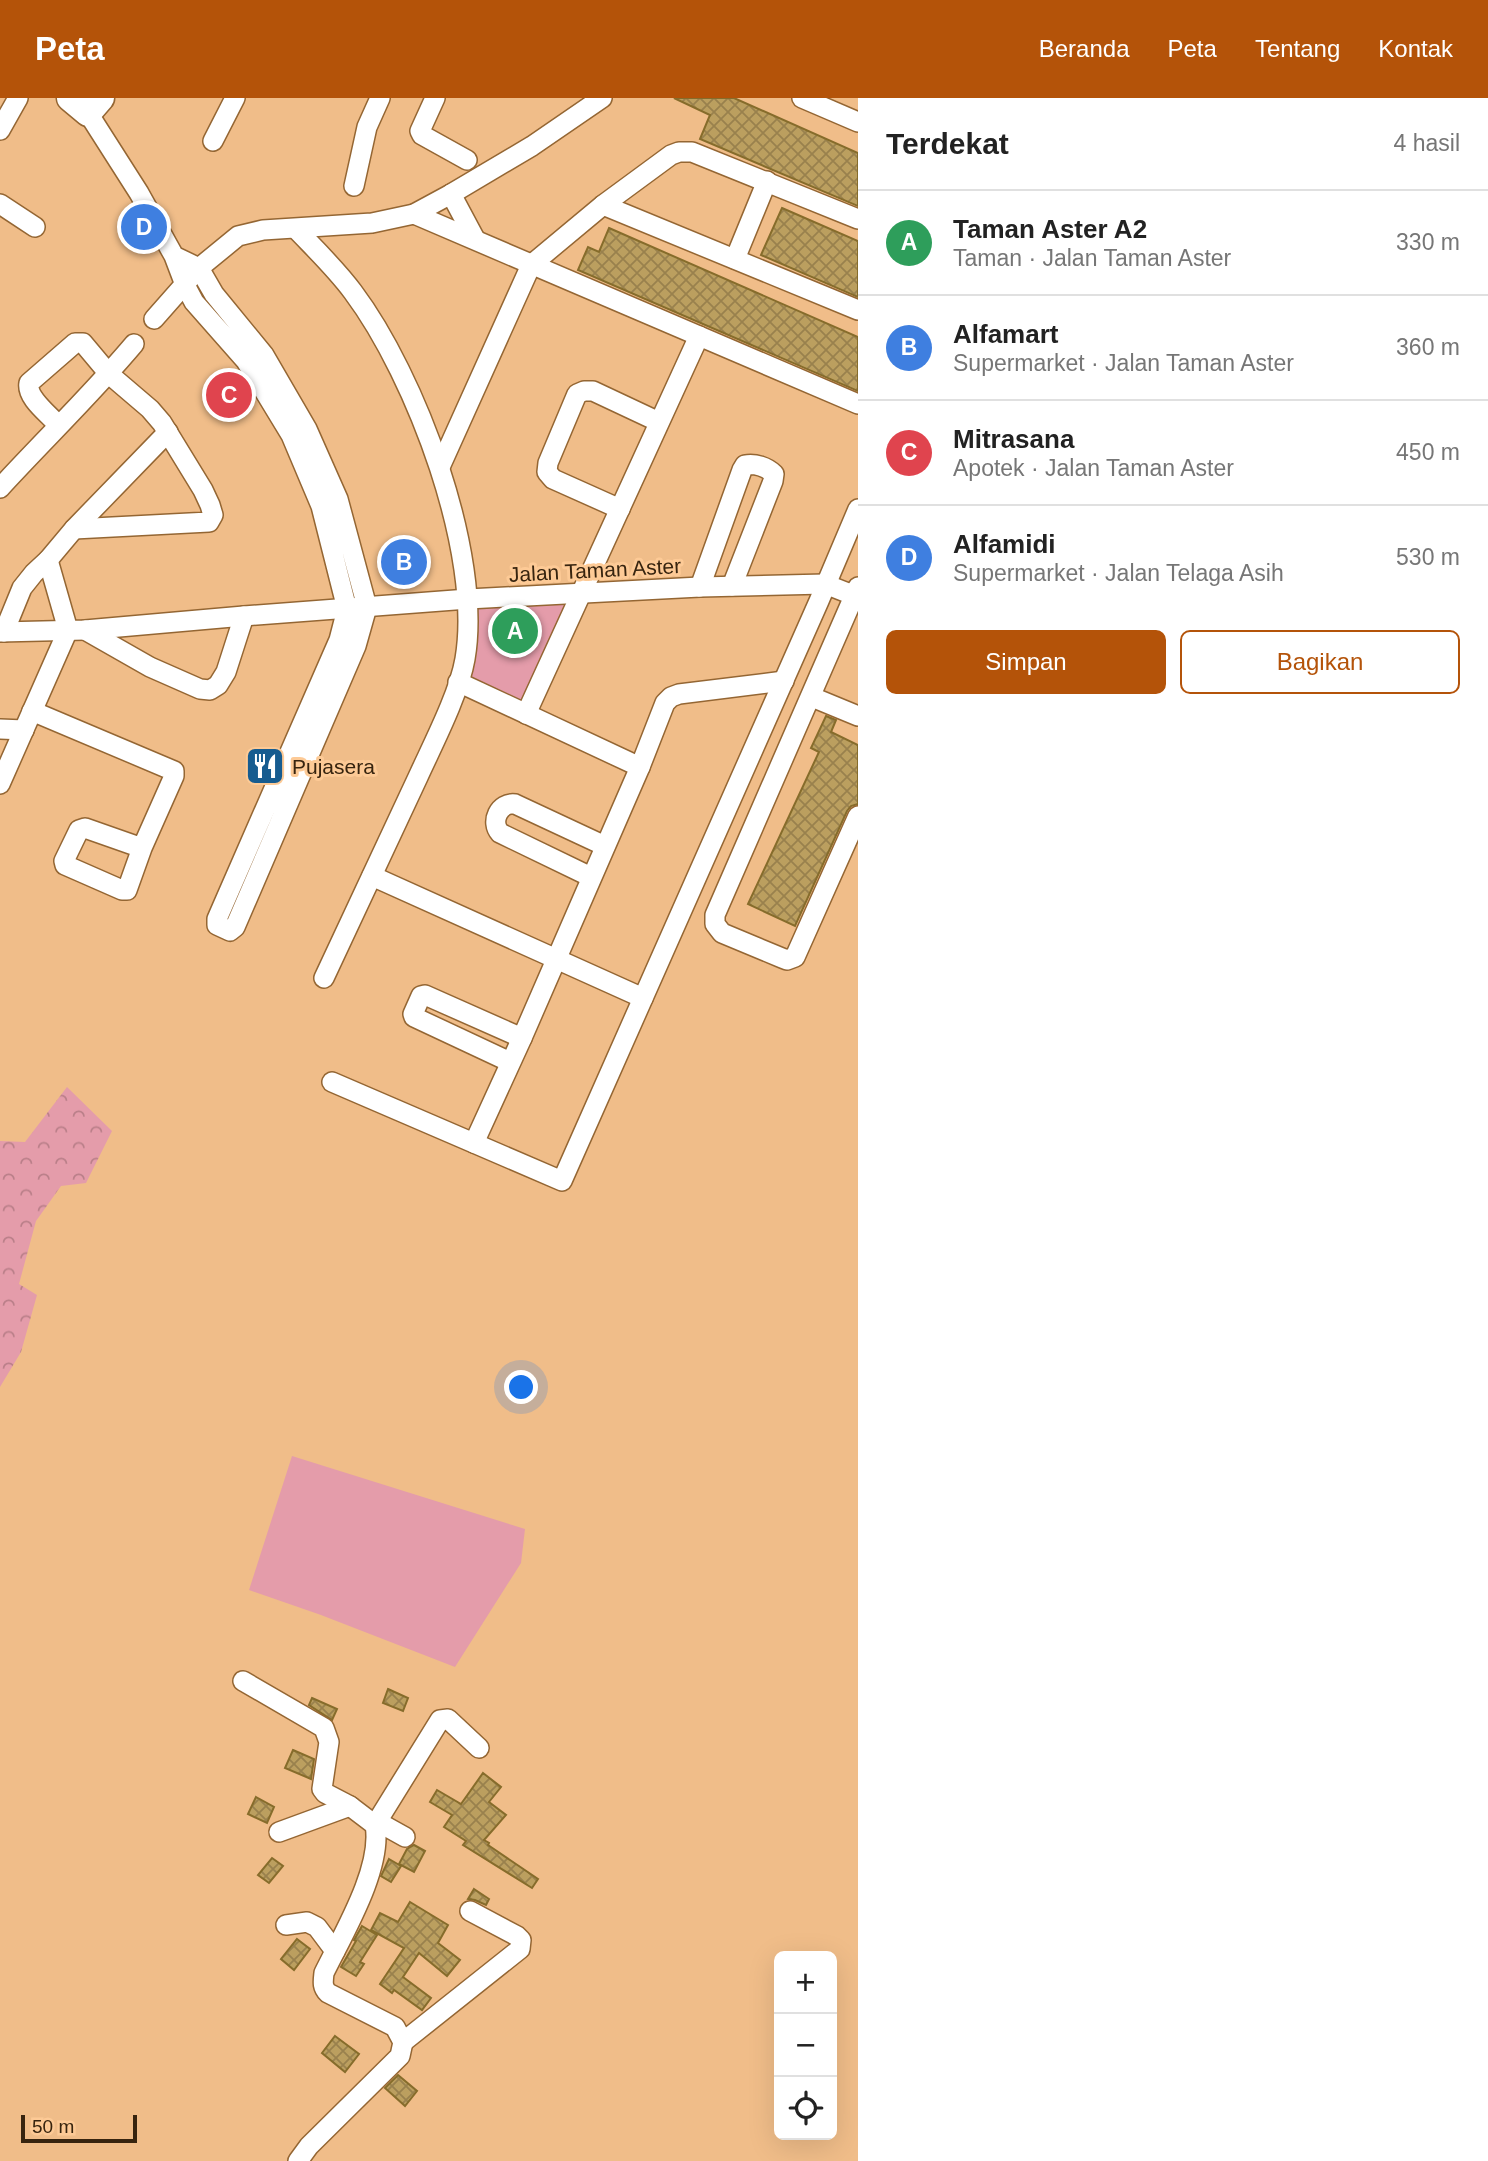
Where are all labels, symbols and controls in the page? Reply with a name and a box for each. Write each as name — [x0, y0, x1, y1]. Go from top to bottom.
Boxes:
text: Peta — [35, 30, 105, 67]
text: Beranda — [1039, 35, 1130, 62]
text: Peta — [1168, 35, 1217, 62]
text: Tentang — [1255, 35, 1340, 62]
text: Kontak — [1378, 35, 1453, 62]
text: Terdekat — [886, 127, 1009, 160]
text: 4 hasil — [1394, 130, 1460, 156]
pin: D — [121, 201, 167, 253]
text: Taman Aster A2 — [953, 214, 1147, 244]
text: A — [901, 229, 917, 255]
text: 330 m — [1396, 229, 1460, 255]
text: Taman · Jalan Taman Aster — [953, 245, 1231, 271]
text: Alfamart — [953, 319, 1058, 349]
text: B — [901, 334, 917, 360]
text: 360 m — [1396, 334, 1460, 360]
text: Supermarket · Jalan Taman Aster — [953, 350, 1294, 376]
pin: C — [206, 369, 252, 421]
text: Mitrasana — [953, 424, 1074, 454]
text: C — [901, 439, 917, 465]
text: 450 m — [1396, 439, 1460, 465]
text: Apotek · Jalan Taman Aster — [953, 455, 1234, 481]
text: Alfamidi — [953, 529, 1056, 559]
pin: B — [381, 536, 427, 588]
text: D — [901, 544, 917, 570]
text: 530 m — [1396, 544, 1460, 570]
street label: Jalan Taman Aster — [508, 554, 682, 586]
text: Supermarket · Jalan Telaga Asih — [953, 560, 1284, 586]
pin: A — [492, 605, 538, 657]
button: Simpan — [886, 630, 1166, 694]
button: Bagikan — [1180, 630, 1460, 694]
restaurant icon: Pujasera — [244, 745, 286, 787]
place label: Pujasera — [292, 755, 375, 778]
your location — [504, 1370, 538, 1404]
map controls — [774, 1951, 837, 2140]
button: + — [774, 1951, 837, 2014]
button: − — [774, 2014, 837, 2077]
button: locate — [774, 2077, 837, 2140]
scale bar — [21, 2112, 136, 2144]
text: 50 m — [32, 2116, 74, 2137]

